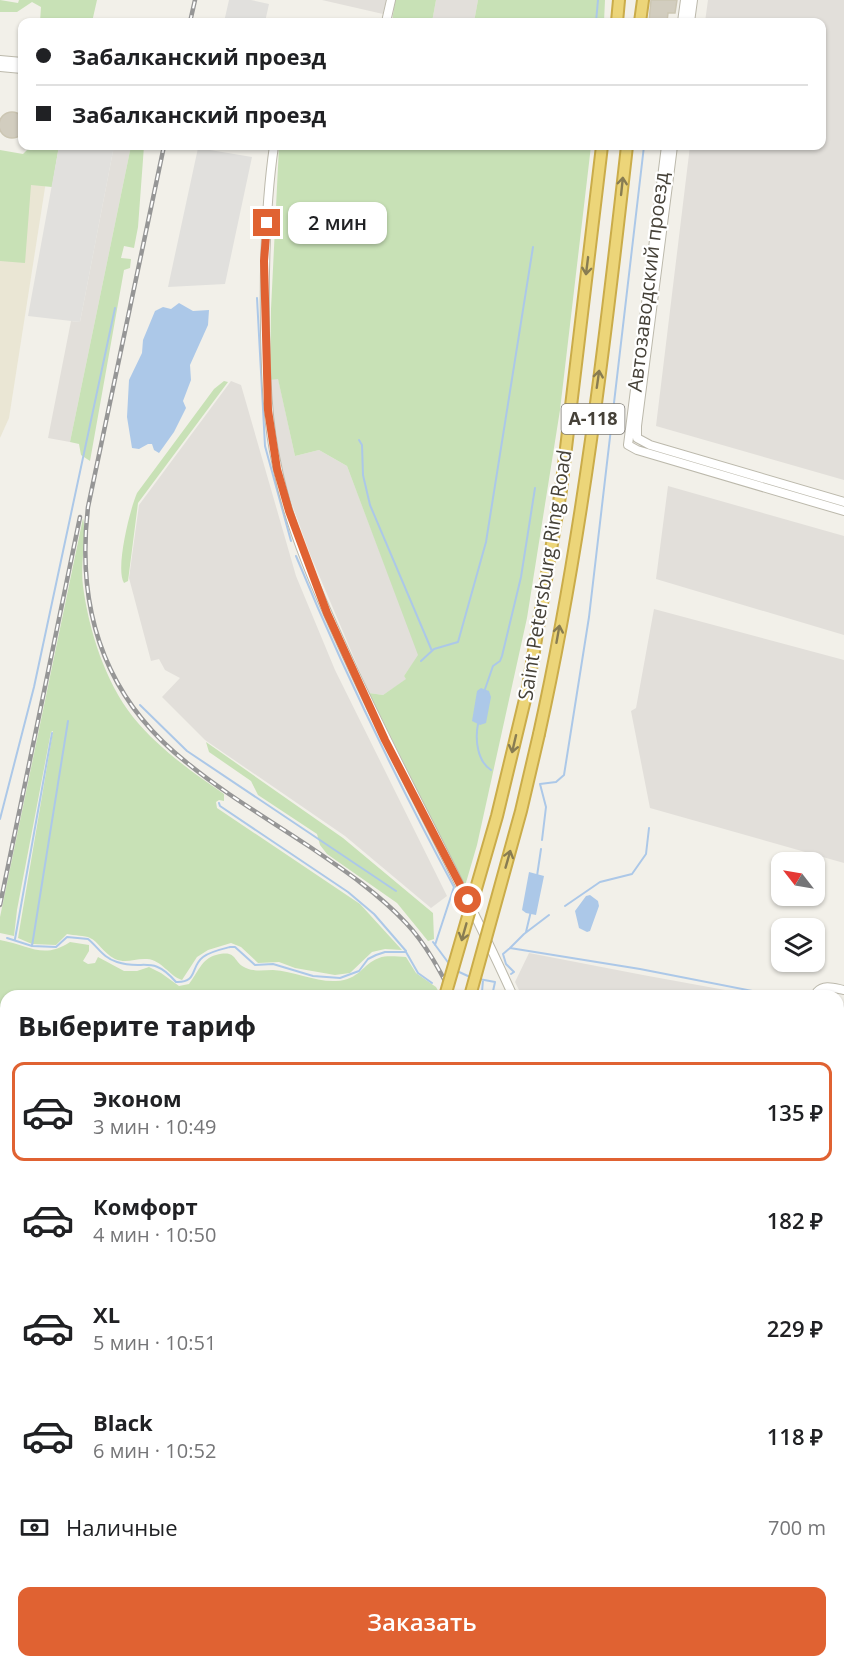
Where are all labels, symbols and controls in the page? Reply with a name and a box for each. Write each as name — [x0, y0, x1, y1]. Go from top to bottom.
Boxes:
text: Забалканский проезд — [72, 41, 326, 71]
text: Забалканский проезд — [72, 99, 326, 129]
street label: Автозаводский проезд — [621, 170, 674, 393]
one-way arrow — [617, 176, 628, 196]
callout: 2 мин — [288, 202, 387, 244]
route end — [253, 209, 280, 236]
text: 2 мин — [308, 209, 367, 236]
one-way arrow — [582, 256, 593, 276]
one-way arrow — [593, 370, 604, 390]
road number: А-118 — [562, 404, 624, 434]
street label: Saint Petersburg Ring Road — [511, 448, 578, 702]
one-way arrow — [553, 625, 564, 645]
one-way arrow — [508, 734, 520, 753]
one-way arrow — [503, 850, 514, 869]
north arrow — [771, 852, 825, 906]
map controls — [771, 852, 825, 972]
route start — [454, 886, 481, 913]
button: layers — [771, 918, 825, 972]
one-way arrow — [457, 922, 469, 941]
text: Выберите тариф — [18, 1007, 256, 1044]
text: Эконом — [93, 1083, 182, 1113]
icon: car — [21, 1085, 75, 1139]
text: 135 ₽ — [767, 1097, 823, 1127]
text: 3 мин · 10:49 — [93, 1113, 216, 1140]
text: Комфорт — [93, 1191, 198, 1221]
icon: car — [21, 1193, 75, 1247]
text: 182 ₽ — [767, 1205, 823, 1235]
text: 4 мин · 10:50 — [93, 1221, 216, 1248]
text: XL — [93, 1299, 120, 1329]
icon: car — [21, 1301, 75, 1355]
text: 229 ₽ — [767, 1313, 823, 1343]
text: 5 мин · 10:51 — [93, 1329, 216, 1356]
text: Black — [93, 1407, 153, 1437]
icon: car — [21, 1409, 75, 1463]
text: 118 ₽ — [767, 1421, 823, 1451]
text: 6 мин · 10:52 — [93, 1437, 216, 1464]
icon: cash — [18, 1511, 51, 1544]
text: Наличные — [66, 1512, 178, 1542]
text: 700 m — [768, 1514, 826, 1541]
button: Заказать — [18, 1587, 826, 1656]

